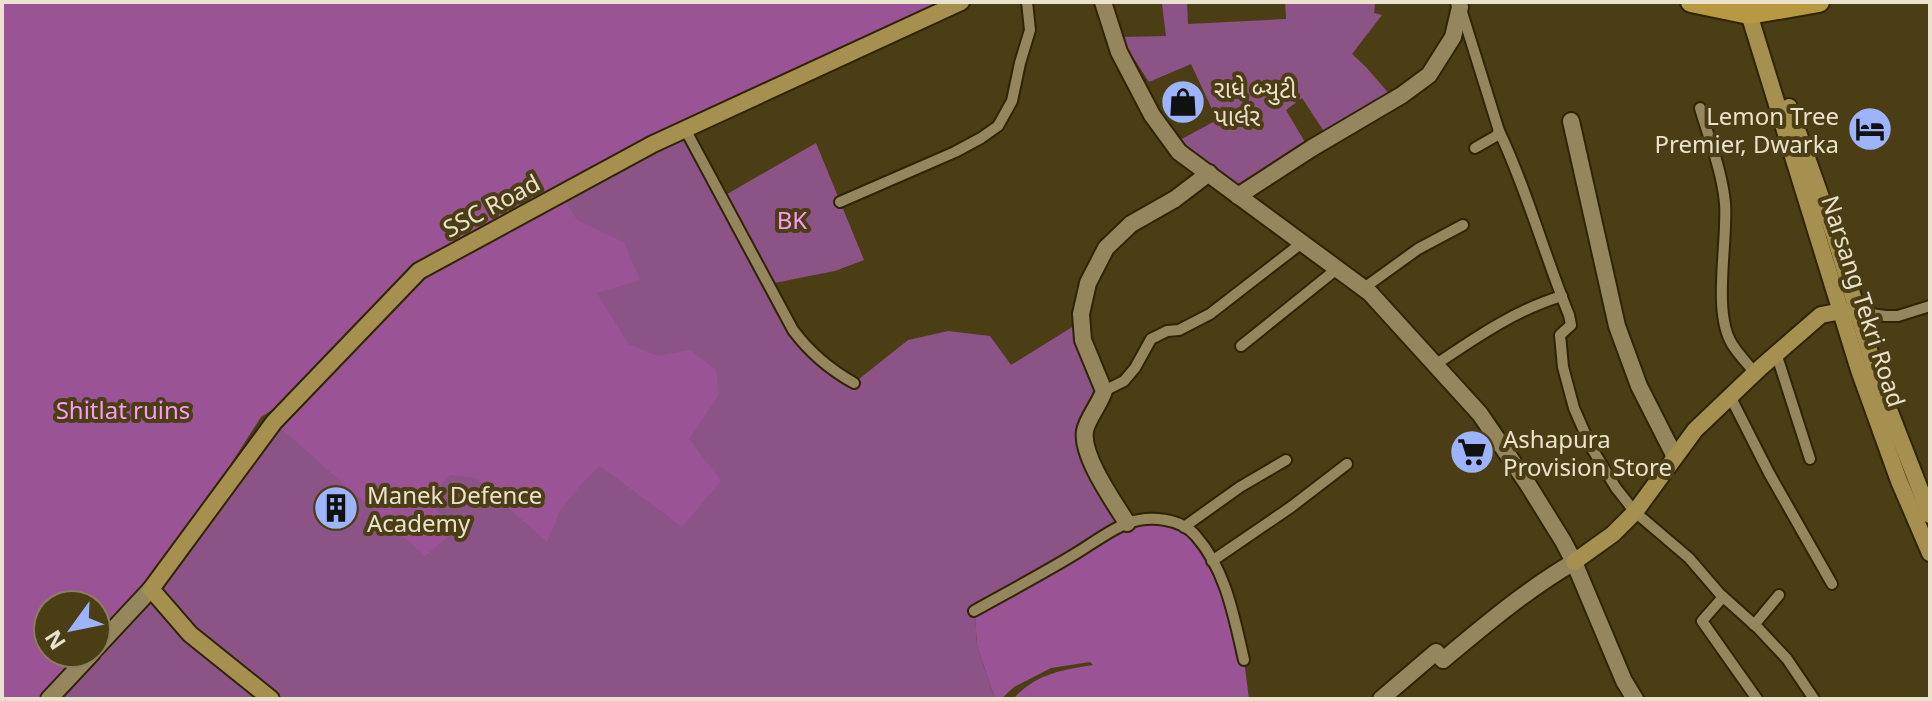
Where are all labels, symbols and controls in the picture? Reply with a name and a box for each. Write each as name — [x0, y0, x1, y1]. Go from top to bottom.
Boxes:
place label: રાધે બ્યુટી પાર્લર — [1214, 72, 1297, 133]
shop icon: રાધે બ્યુટી પાર્લર — [1159, 78, 1207, 126]
place label: Lemon Tree Premier, Dwarka — [1655, 99, 1839, 160]
hotel icon: Lemon Tree Premier, Dwarka — [1846, 105, 1894, 153]
street label: SSC Road — [437, 166, 545, 244]
street label: Narsang Tekri Road — [1814, 191, 1914, 411]
park label: BK — [777, 203, 807, 236]
park label: Shitlat ruins — [56, 393, 190, 426]
place label: Ashapura Provision Store — [1503, 422, 1672, 483]
supermarket icon: Ashapura Provision Store — [1448, 428, 1496, 476]
place label: Manek Defence Academy — [367, 478, 542, 539]
building icon: Manek Defence Academy — [312, 484, 360, 532]
north arrow — [32, 589, 112, 669]
text: N — [37, 625, 72, 656]

